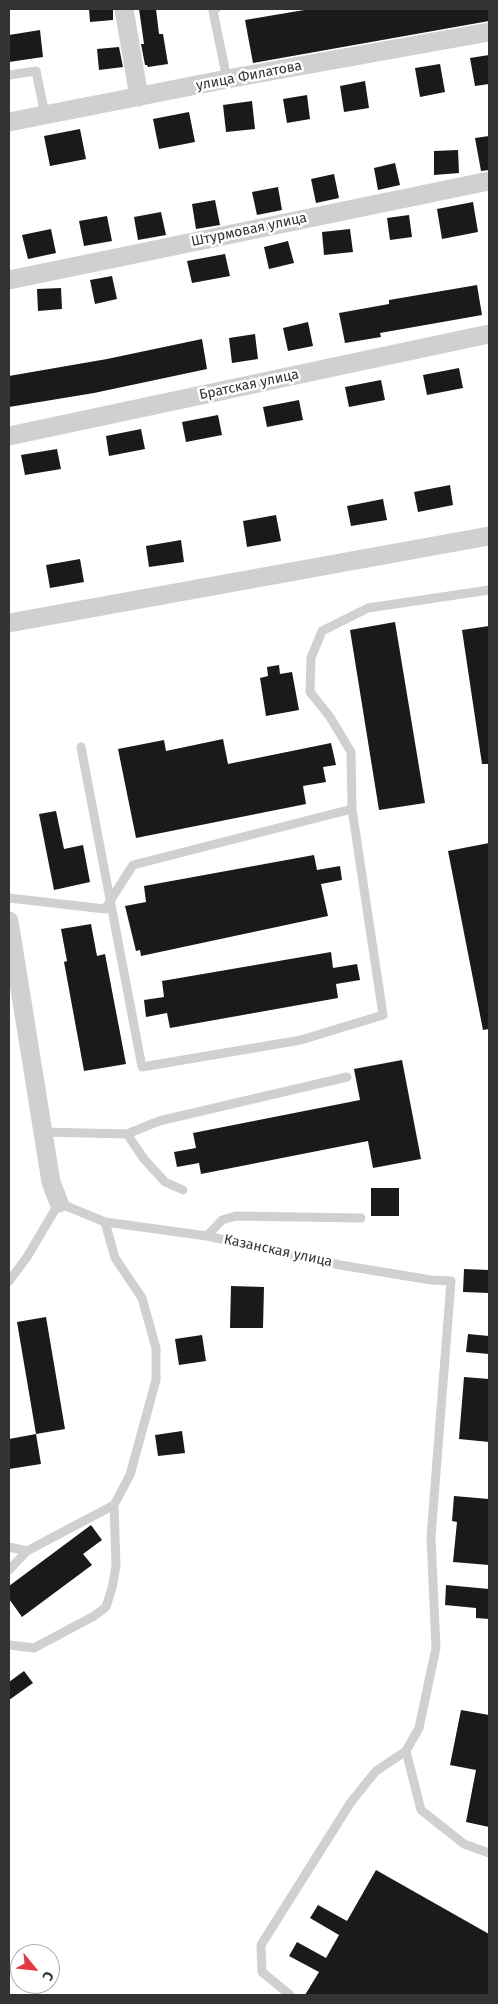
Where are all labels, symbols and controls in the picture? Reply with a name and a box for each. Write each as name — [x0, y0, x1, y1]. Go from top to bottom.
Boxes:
street label: улица Филатова — [195, 57, 303, 95]
street label: Штурмовая улица — [190, 210, 308, 250]
street label: Братская улица — [198, 366, 300, 404]
street label: Казанская улица — [222, 1231, 334, 1271]
north arrow — [10, 1944, 60, 1994]
text: С — [38, 1968, 57, 1983]

